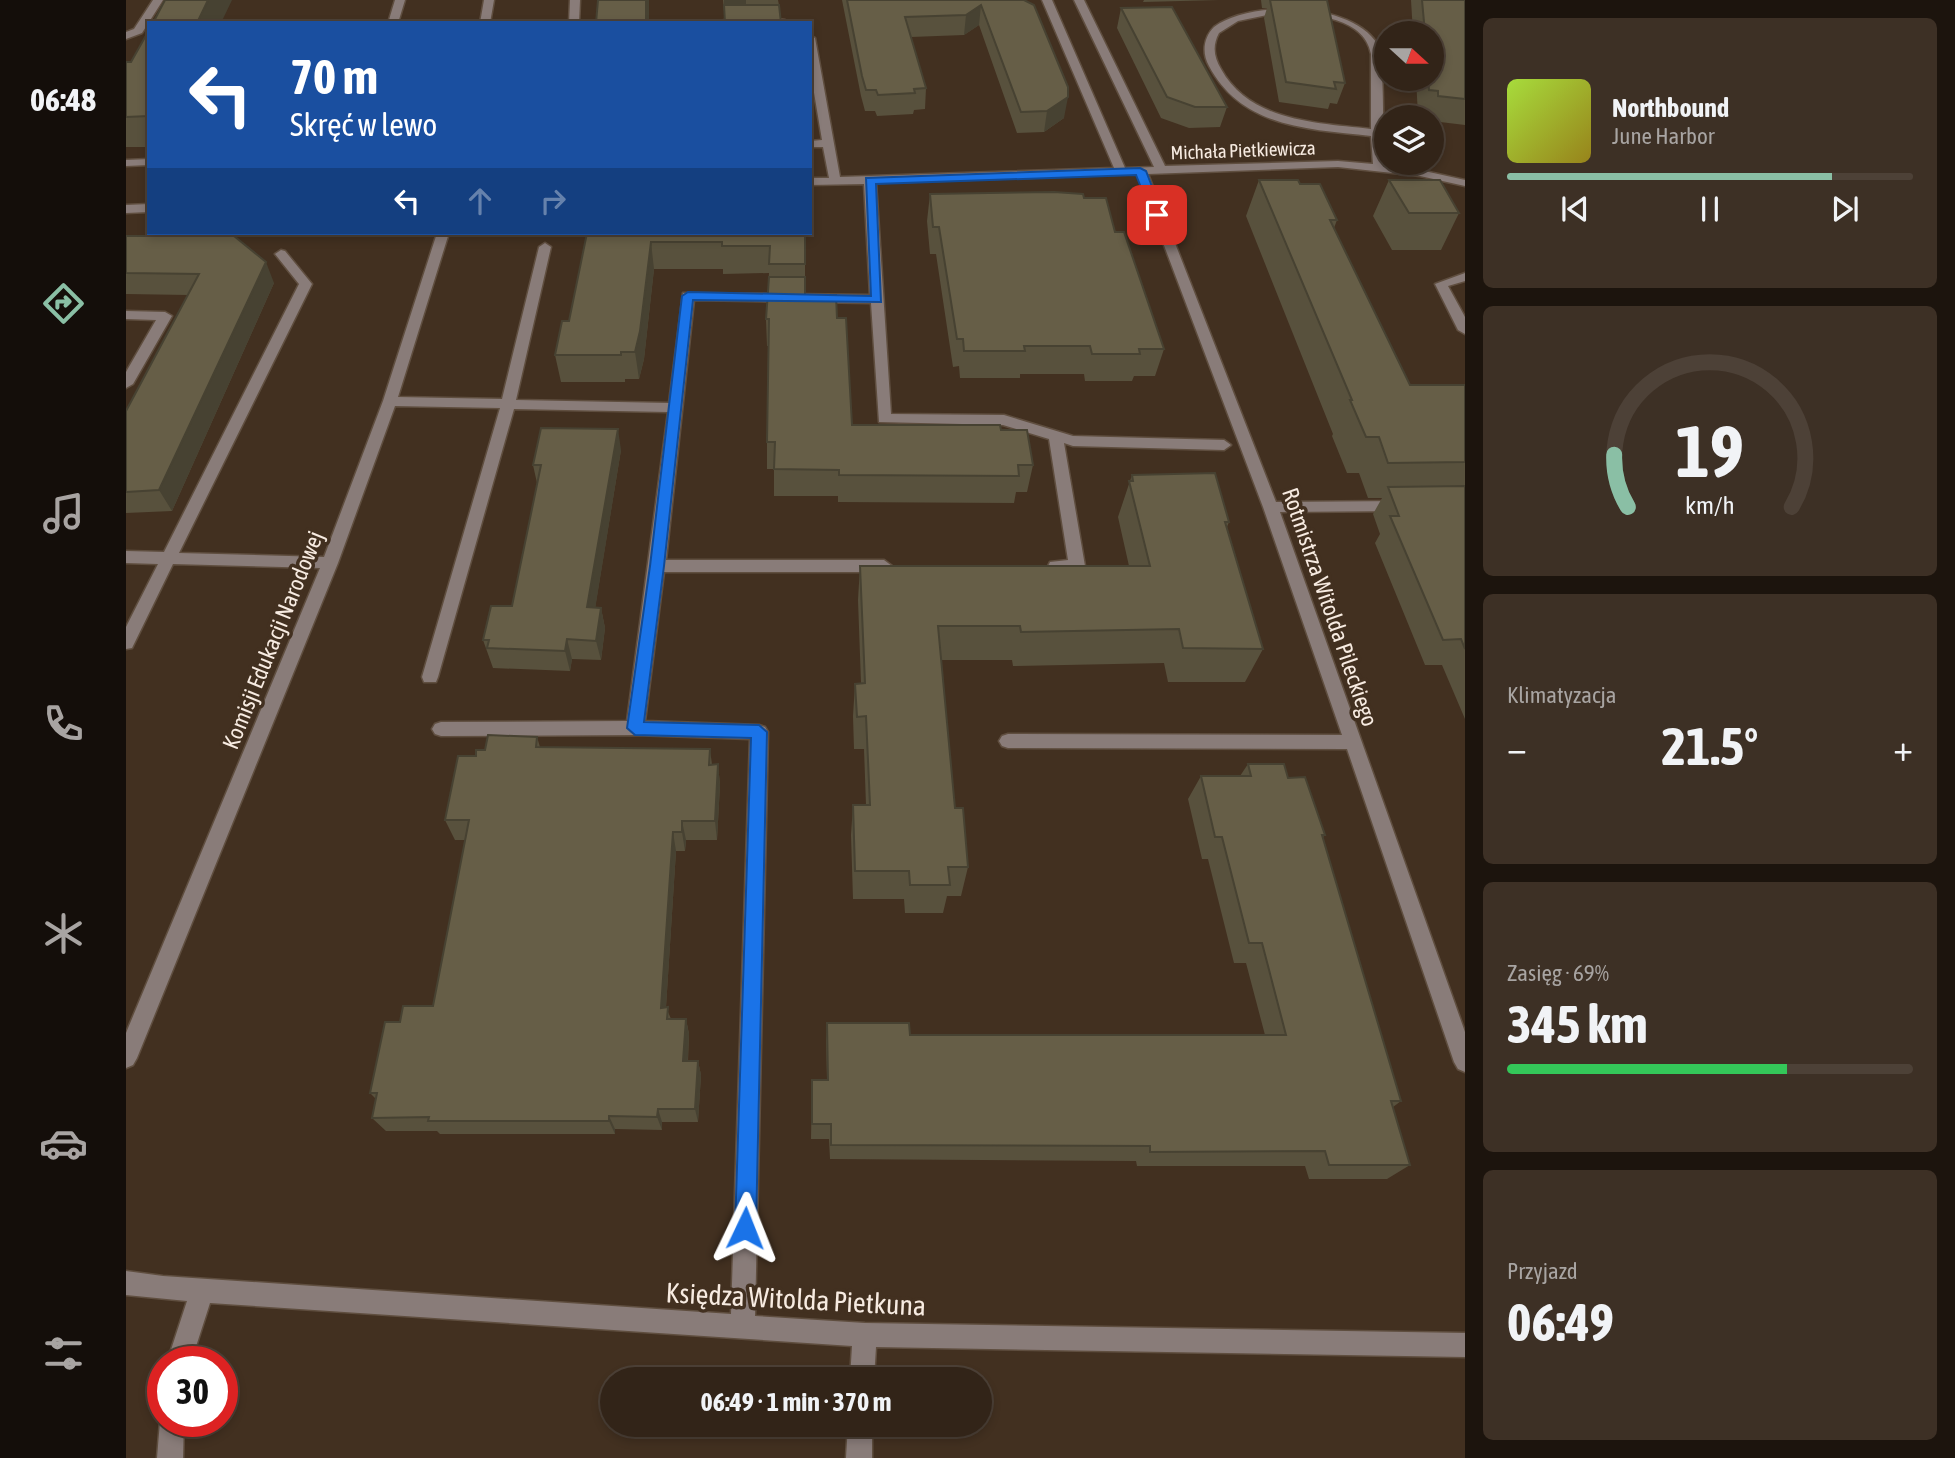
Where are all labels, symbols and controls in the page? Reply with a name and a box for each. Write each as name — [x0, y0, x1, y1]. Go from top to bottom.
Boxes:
north arrow — [1374, 21, 1444, 91]
map controls — [1374, 21, 1444, 175]
text: 70 m — [290, 48, 378, 104]
icon: left — [175, 49, 266, 140]
text: 06:48 — [30, 81, 96, 118]
text: Northbound — [1612, 93, 1729, 123]
button: layers — [1374, 105, 1444, 175]
text: Skręć w lewo — [290, 106, 437, 143]
text: June Harbor — [1612, 123, 1715, 149]
street label: Michała Pietkiewicza — [1170, 136, 1316, 164]
icon: left — [388, 182, 426, 220]
icon: ahead — [461, 182, 499, 220]
icon: right — [534, 182, 572, 220]
pin — [1127, 185, 1187, 245]
icon: previous — [1556, 190, 1594, 228]
icon: pause — [1691, 190, 1729, 228]
icon: next — [1826, 190, 1864, 228]
icon: arrive — [1138, 196, 1176, 234]
icon: directions — [39, 279, 88, 328]
text: 19 — [1676, 409, 1744, 492]
street label: Rotmistrza Witolda Pileckiego — [1277, 484, 1383, 730]
icon: music — [39, 489, 88, 538]
text: km/h — [1685, 491, 1735, 519]
street label: Komisji Edukacji Narodowej — [217, 527, 329, 753]
text: Klimatyzacja — [1507, 682, 1616, 708]
icon: phone — [39, 699, 88, 748]
text: 21.5° — [1662, 716, 1758, 776]
text: − — [1507, 726, 1527, 769]
text: + — [1893, 726, 1913, 769]
icon: climate — [39, 909, 88, 958]
text: Zasięg · 69% — [1507, 960, 1609, 986]
text: 345 km — [1507, 994, 1648, 1054]
icon: car — [39, 1119, 88, 1168]
position arrow — [708, 1191, 782, 1265]
text: Przyjazd — [1507, 1258, 1578, 1284]
street label: Księdza Witolda Pietkuna — [665, 1276, 927, 1322]
text: 06:49 — [1507, 1292, 1614, 1352]
icon: filters — [39, 1329, 88, 1378]
speed limit sign: 30 — [147, 1346, 238, 1437]
text: 06:49 · 1 min · 370 m — [701, 1387, 891, 1417]

